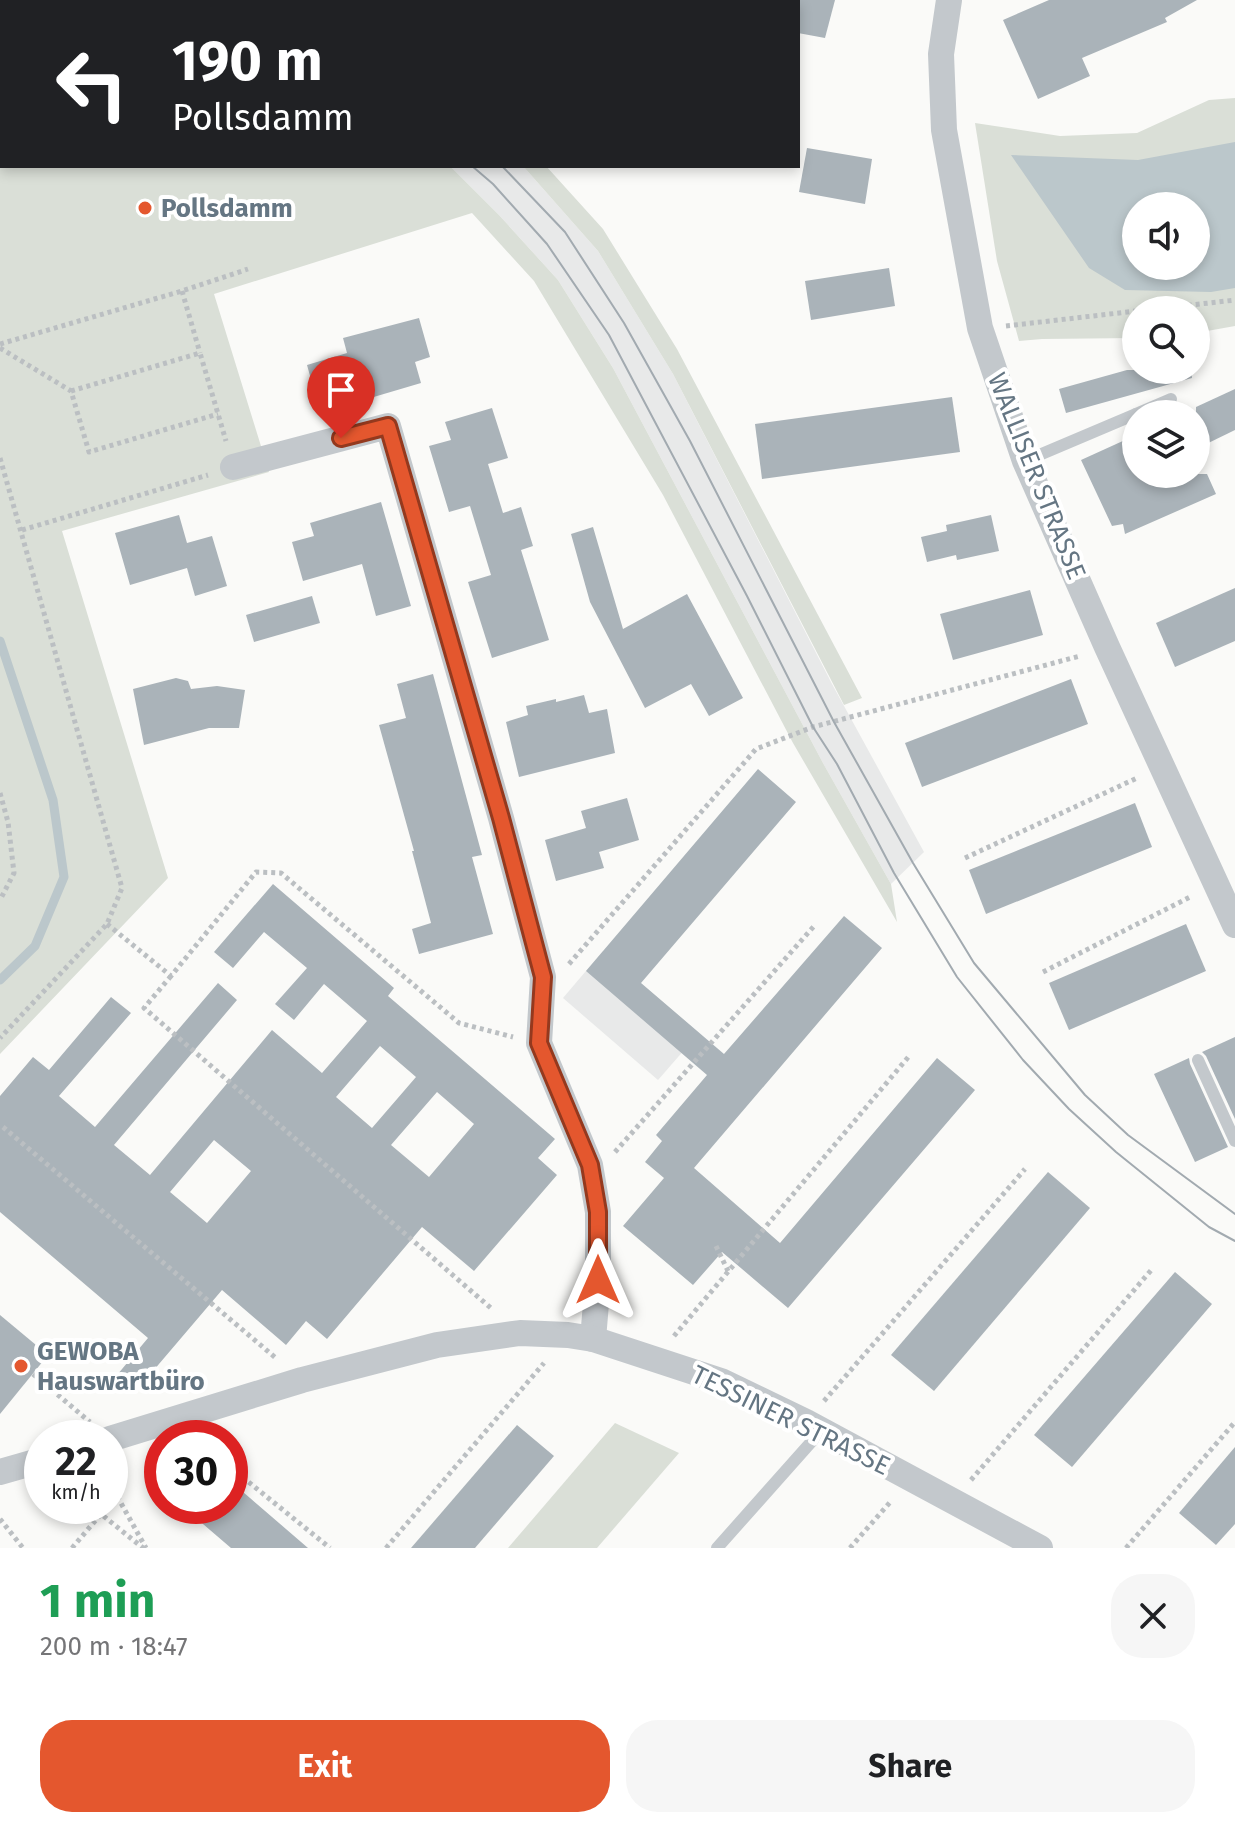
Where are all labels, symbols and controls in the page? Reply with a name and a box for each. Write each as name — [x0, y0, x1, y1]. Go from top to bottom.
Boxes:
text: 190 m — [172, 28, 323, 95]
icon: left — [40, 32, 144, 136]
text: Pollsdamm — [172, 96, 354, 140]
map controls — [1122, 192, 1210, 488]
button: sound — [1122, 192, 1210, 280]
place label: Pollsdamm — [161, 193, 293, 224]
marker: Pollsdamm — [136, 199, 154, 217]
button: search — [1122, 296, 1210, 384]
pin — [307, 356, 375, 438]
icon: arrive — [319, 368, 363, 412]
street label: WALLISER STRASSE — [981, 368, 1092, 584]
button: layers — [1122, 400, 1210, 488]
position arrow — [556, 1238, 640, 1322]
place label: GEWOBA Hauswartbüro — [37, 1336, 205, 1397]
marker: GEWOBA Hauswartbüro — [12, 1357, 30, 1375]
street label: TESSINER STRASSE — [687, 1359, 895, 1482]
speed limit sign: 30 — [144, 1420, 248, 1524]
text: 22 — [55, 1438, 97, 1486]
text: km/h — [51, 1480, 101, 1504]
text: 1 min — [40, 1572, 155, 1630]
button: close — [1111, 1574, 1195, 1658]
text: 200 m · 18:47 — [40, 1631, 188, 1662]
button: Exit — [40, 1720, 610, 1812]
button: Share — [626, 1720, 1195, 1812]

